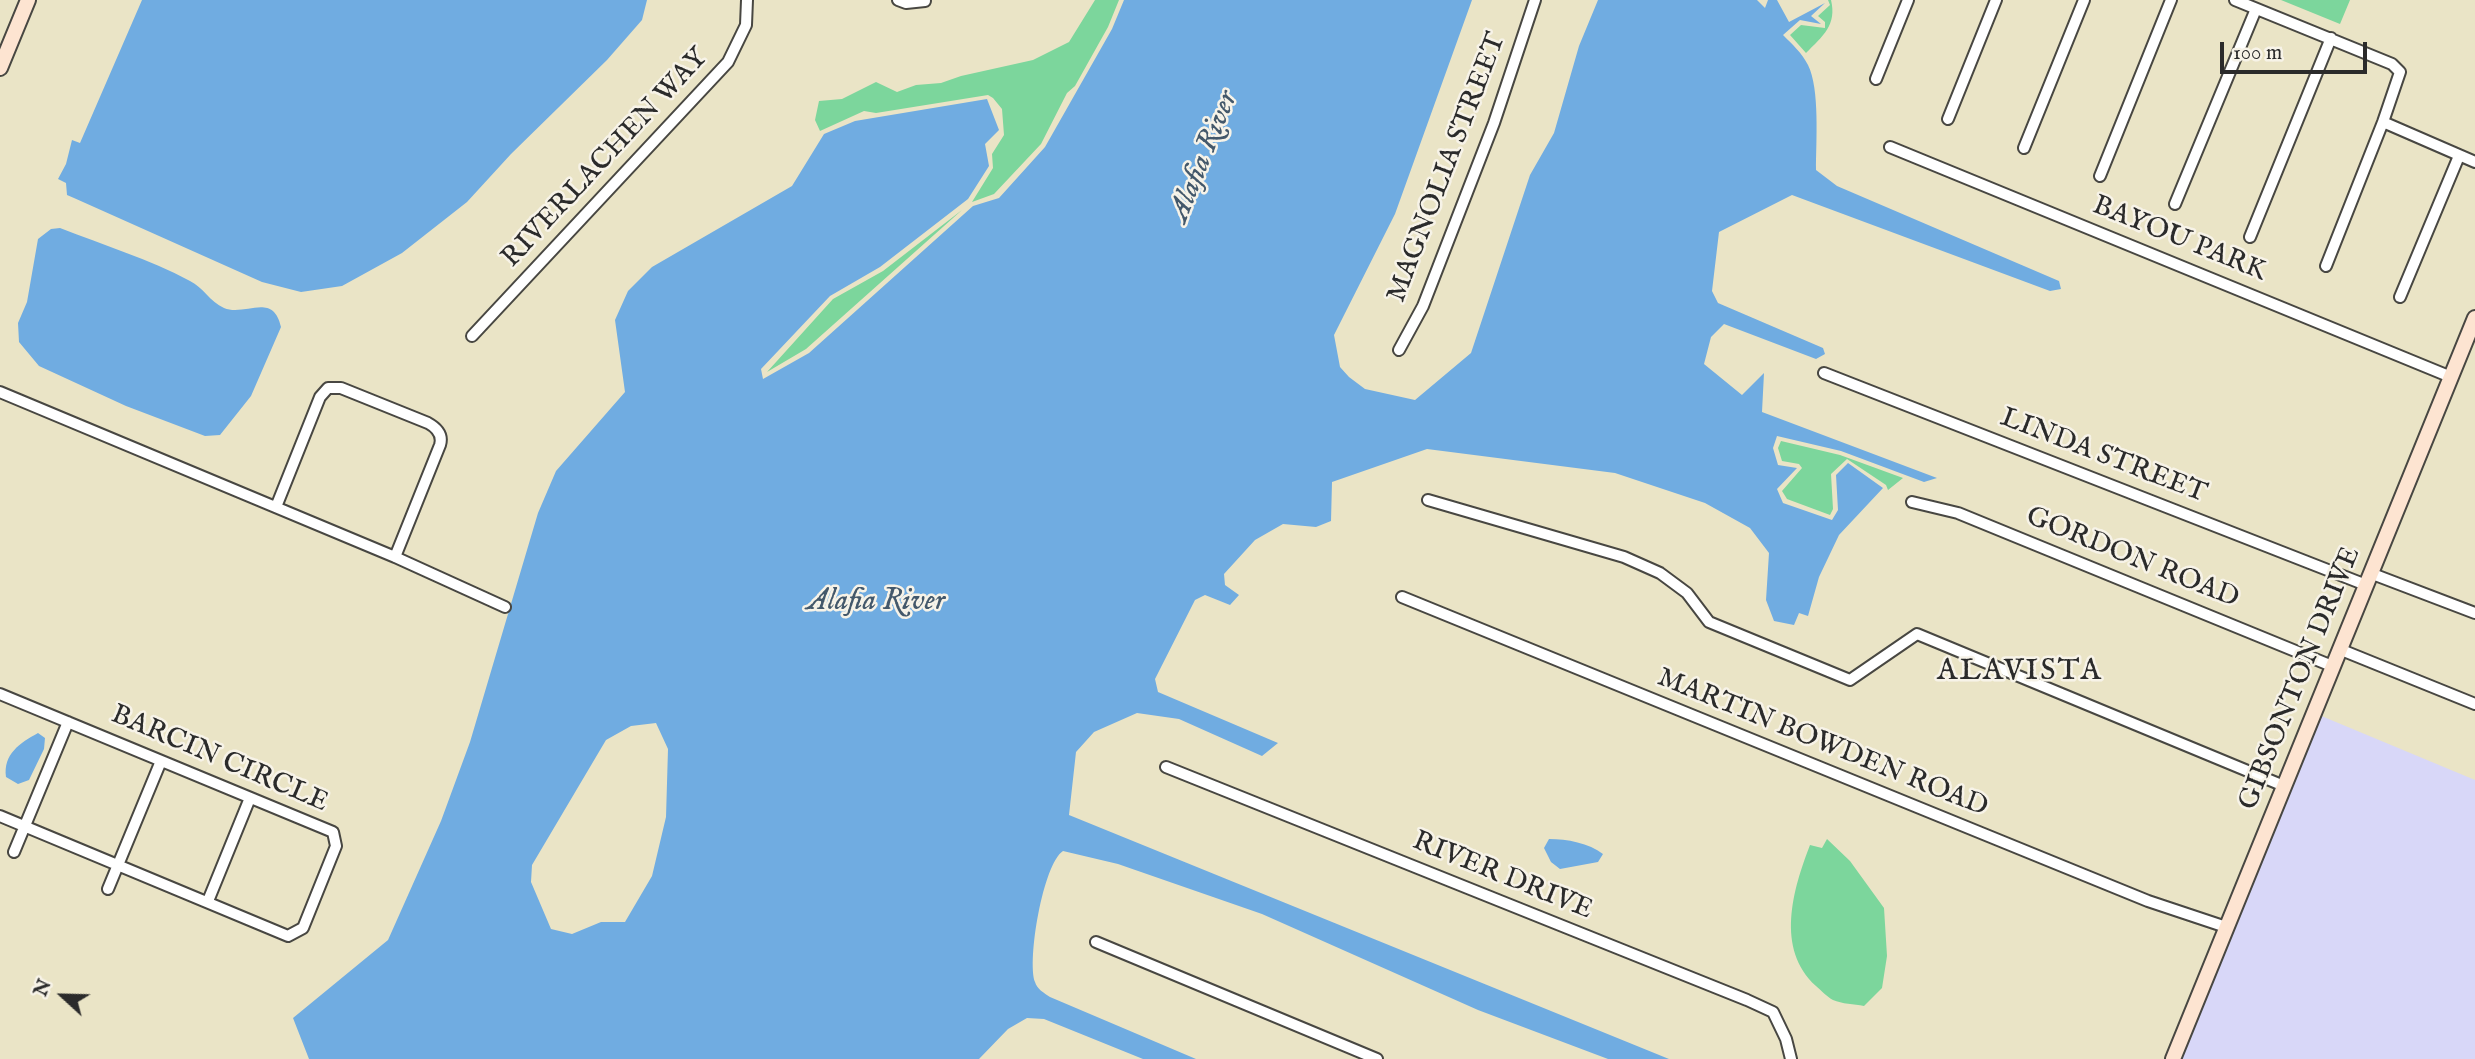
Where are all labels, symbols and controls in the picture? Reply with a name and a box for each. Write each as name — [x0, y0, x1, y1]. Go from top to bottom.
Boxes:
scale bar — [2223, 28, 2370, 72]
street label: MAGNOLIA STREET — [1381, 29, 1515, 307]
text: 100 m — [2233, 40, 2282, 67]
street label: RIVERLACHEN WAY — [496, 42, 716, 276]
water label: Alafia River — [1163, 86, 1247, 228]
street label: BAYOU PARK — [2087, 190, 2271, 290]
street label: LINDA STREET — [1995, 402, 2211, 512]
street label: GORDON ROAD — [2021, 501, 2243, 617]
street label: GIBSONTON DRIVE — [2233, 543, 2369, 815]
water label: Alafia River — [807, 585, 945, 621]
district label: ALAVISTA — [1938, 655, 2102, 691]
street label: MARTIN BOWDEN ROAD — [1652, 662, 1992, 826]
street label: BARCIN CIRCLE — [105, 699, 333, 821]
street label: RIVER DRIVE — [1407, 826, 1597, 928]
north arrow — [28, 961, 98, 1031]
text: N — [29, 976, 58, 1000]

